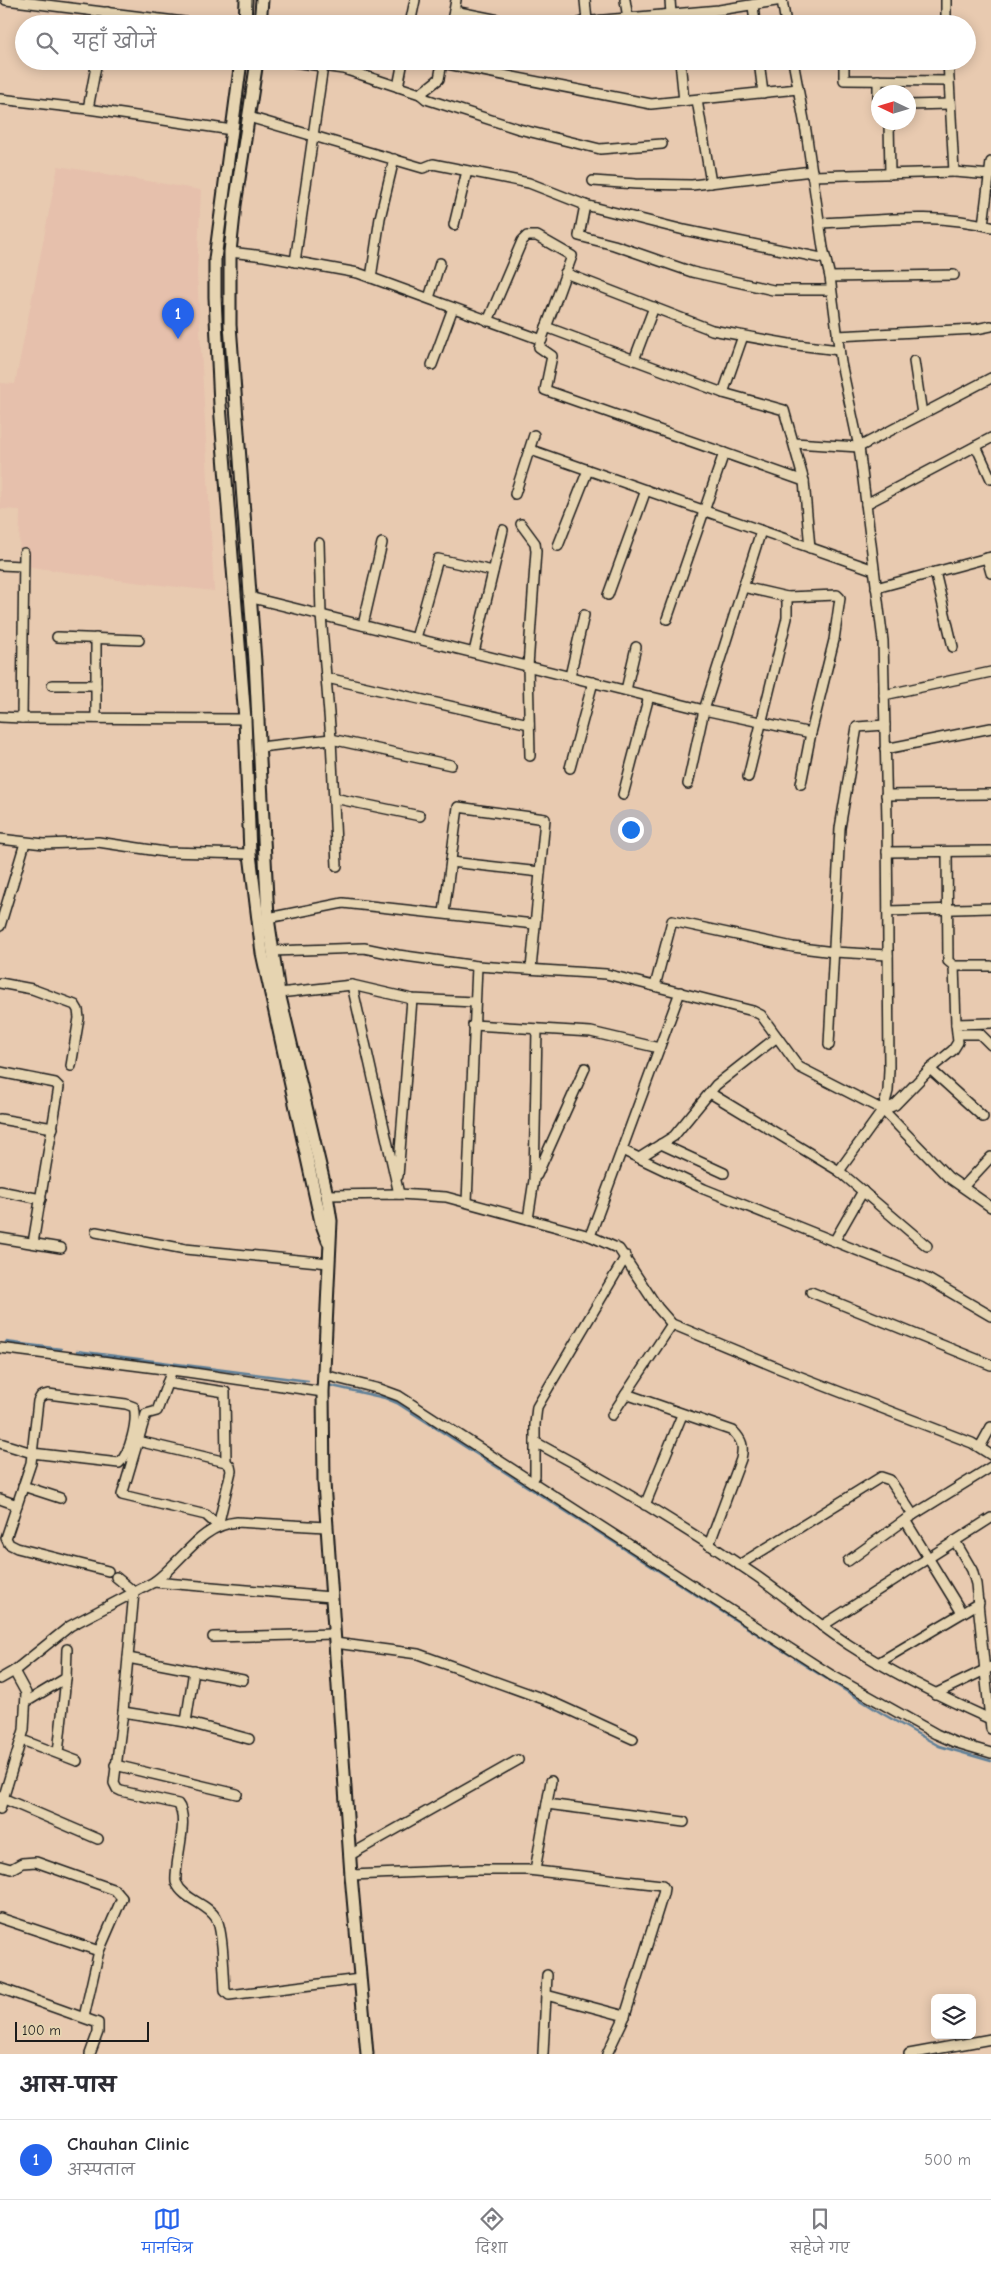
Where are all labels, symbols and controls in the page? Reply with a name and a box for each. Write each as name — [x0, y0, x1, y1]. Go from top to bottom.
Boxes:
search box — [15, 15, 976, 70]
icon: search — [33, 29, 61, 57]
text: यहाँ खोजें — [73, 31, 156, 53]
north arrow — [871, 85, 916, 130]
pin: 1 — [162, 298, 194, 339]
your location — [618, 817, 644, 843]
map controls — [931, 1994, 976, 2039]
button: layers — [931, 1994, 976, 2039]
scale bar — [15, 2019, 149, 2042]
text: 100 m — [22, 2022, 61, 2039]
text: आस-पास — [20, 2073, 116, 2097]
text: Chauhan Clinic — [67, 2133, 189, 2155]
text: 1 — [33, 2151, 39, 2169]
text: 500 m — [924, 2151, 971, 2169]
text: अस्पताल — [67, 2161, 135, 2179]
tab: मानचित्र — [141, 2205, 193, 2264]
tab: दिशा — [476, 2205, 507, 2264]
tab: सहेजे गए — [790, 2205, 850, 2264]

